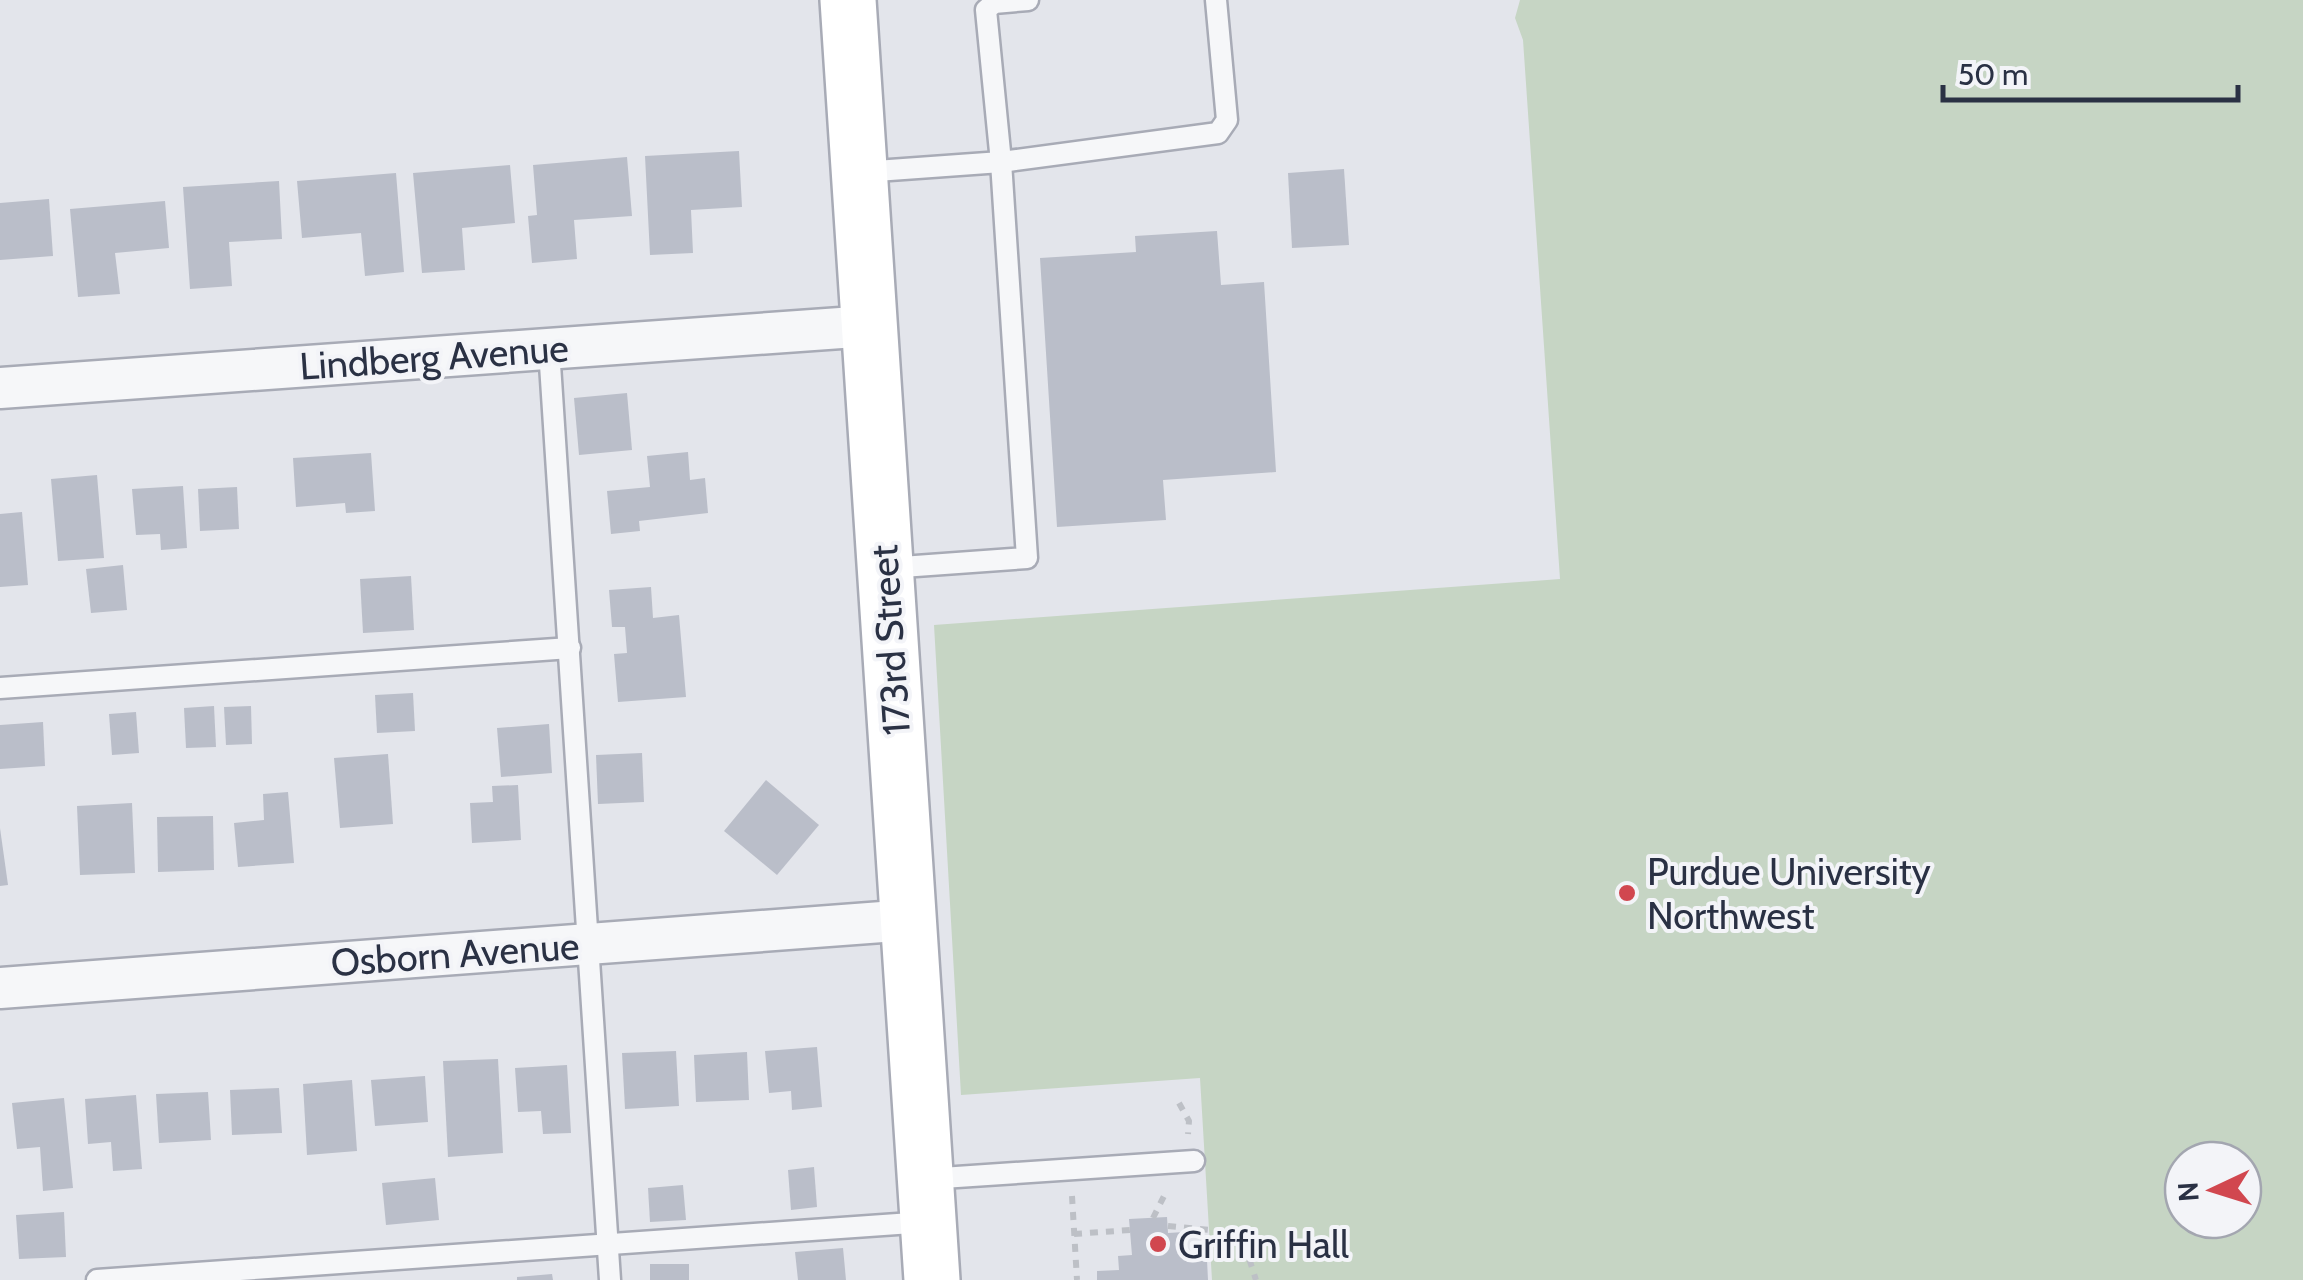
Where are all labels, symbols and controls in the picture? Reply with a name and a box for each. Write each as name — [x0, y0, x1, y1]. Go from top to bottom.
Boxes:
scale bar — [1943, 40, 2238, 102]
text: 50 m — [1958, 56, 2028, 93]
street label: Lindberg Avenue — [298, 324, 570, 390]
street label: 173rd Street — [860, 543, 920, 737]
place label: Purdue University Northwest — [1647, 848, 1931, 939]
marker: Purdue University Northwest — [1616, 882, 1638, 904]
street label: Osborn Avenue — [329, 922, 581, 986]
north arrow — [2163, 1140, 2263, 1240]
text: N — [2170, 1181, 2206, 1203]
place label: Griffin Hall — [1178, 1221, 1349, 1268]
marker: Griffin Hall — [1147, 1233, 1169, 1255]

